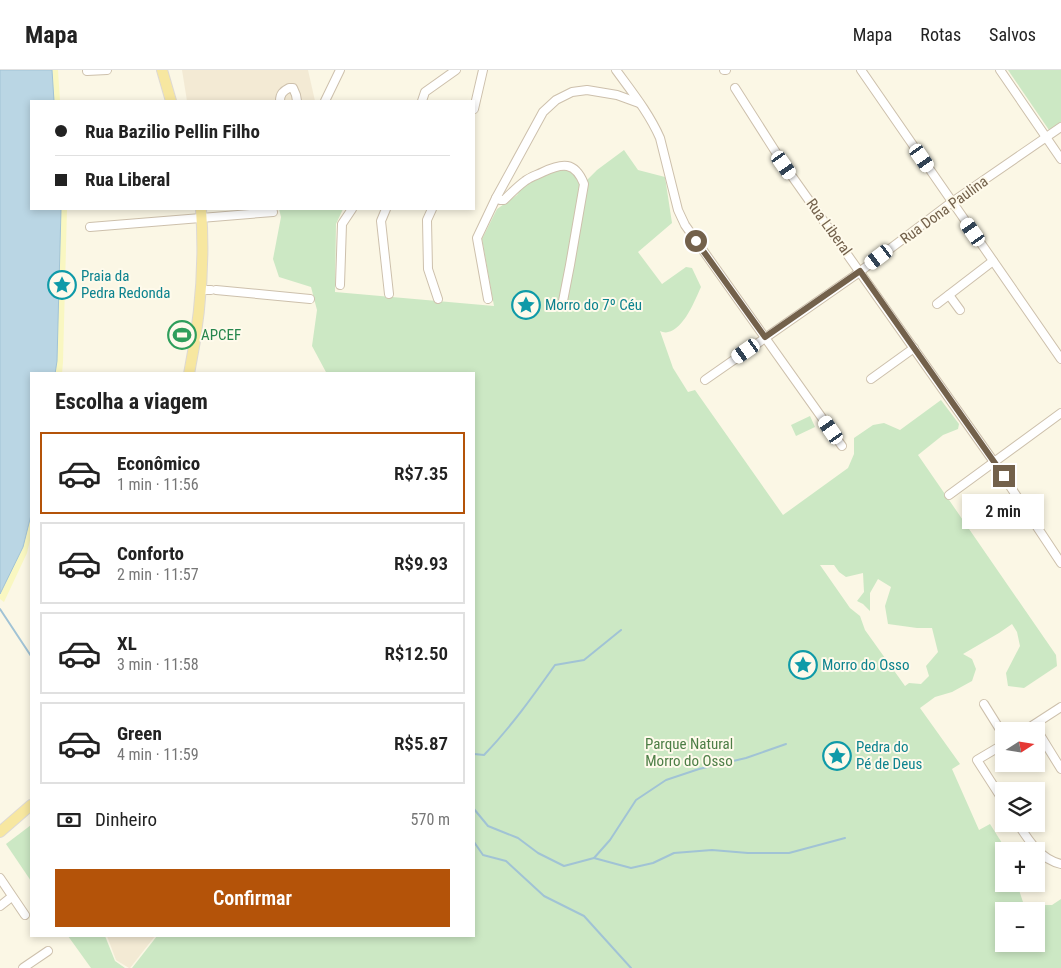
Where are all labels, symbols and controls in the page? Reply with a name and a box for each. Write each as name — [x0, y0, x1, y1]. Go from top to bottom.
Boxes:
text: Mapa — [25, 21, 78, 49]
text: Mapa — [853, 24, 892, 45]
text: Rotas — [920, 24, 961, 45]
text: Salvos — [989, 24, 1036, 45]
text: Rua Bazilio Pellin Filho — [85, 120, 260, 143]
car — [907, 141, 936, 175]
car — [769, 148, 798, 182]
text: Rua Liberal — [85, 168, 170, 191]
street label: Rua Dona Paulina — [897, 172, 991, 248]
street label: Rua Liberal — [802, 195, 856, 259]
car — [958, 215, 987, 249]
route start — [685, 230, 707, 252]
car — [862, 242, 895, 272]
place label: Praia da Pedra Redonda — [81, 267, 170, 302]
place icon: Praia da Pedra Redonda — [47, 270, 77, 300]
place icon: Morro do 7º Céu — [511, 290, 541, 320]
place label: Morro do 7º Céu — [545, 296, 642, 314]
sports icon: APCEF — [167, 320, 197, 350]
place label: APCEF — [201, 326, 241, 344]
car — [729, 336, 762, 366]
text: Escolha a viagem — [55, 389, 208, 414]
car — [816, 413, 845, 447]
icon: car — [57, 451, 102, 496]
text: Econômico — [117, 452, 200, 475]
text: R$7.35 — [394, 462, 448, 485]
route end — [993, 465, 1015, 487]
text: 1 min · 11:56 — [117, 475, 199, 494]
callout: 2 min — [963, 494, 1045, 528]
text: 2 min — [985, 502, 1021, 521]
icon: car — [57, 541, 102, 586]
text: Conforto — [117, 542, 184, 565]
text: R$9.93 — [394, 552, 448, 575]
text: 2 min · 11:57 — [117, 565, 199, 584]
icon: car — [57, 631, 102, 676]
text: XL — [117, 632, 137, 655]
text: R$12.50 — [384, 642, 448, 665]
place icon: Morro do Osso — [788, 650, 818, 680]
text: 3 min · 11:58 — [117, 655, 199, 674]
place label: Morro do Osso — [822, 656, 909, 674]
icon: car — [57, 721, 102, 766]
text: Green — [117, 722, 162, 745]
north arrow — [995, 722, 1045, 772]
map controls — [995, 722, 1045, 952]
text: R$5.87 — [394, 732, 448, 755]
park label: Parque Natural Morro do Osso — [645, 735, 733, 770]
place label: Pedra do Pé de Deus — [856, 738, 922, 773]
place icon: Pedra do Pé de Deus — [822, 741, 852, 771]
text: 4 min · 11:59 — [117, 745, 199, 764]
button: layers — [995, 782, 1045, 832]
icon: cash — [55, 806, 83, 834]
text: Dinheiro — [95, 808, 157, 831]
text: 570 m — [411, 810, 450, 829]
button: + — [995, 842, 1045, 892]
button: Confirmar — [55, 869, 450, 927]
button: − — [995, 902, 1045, 952]

